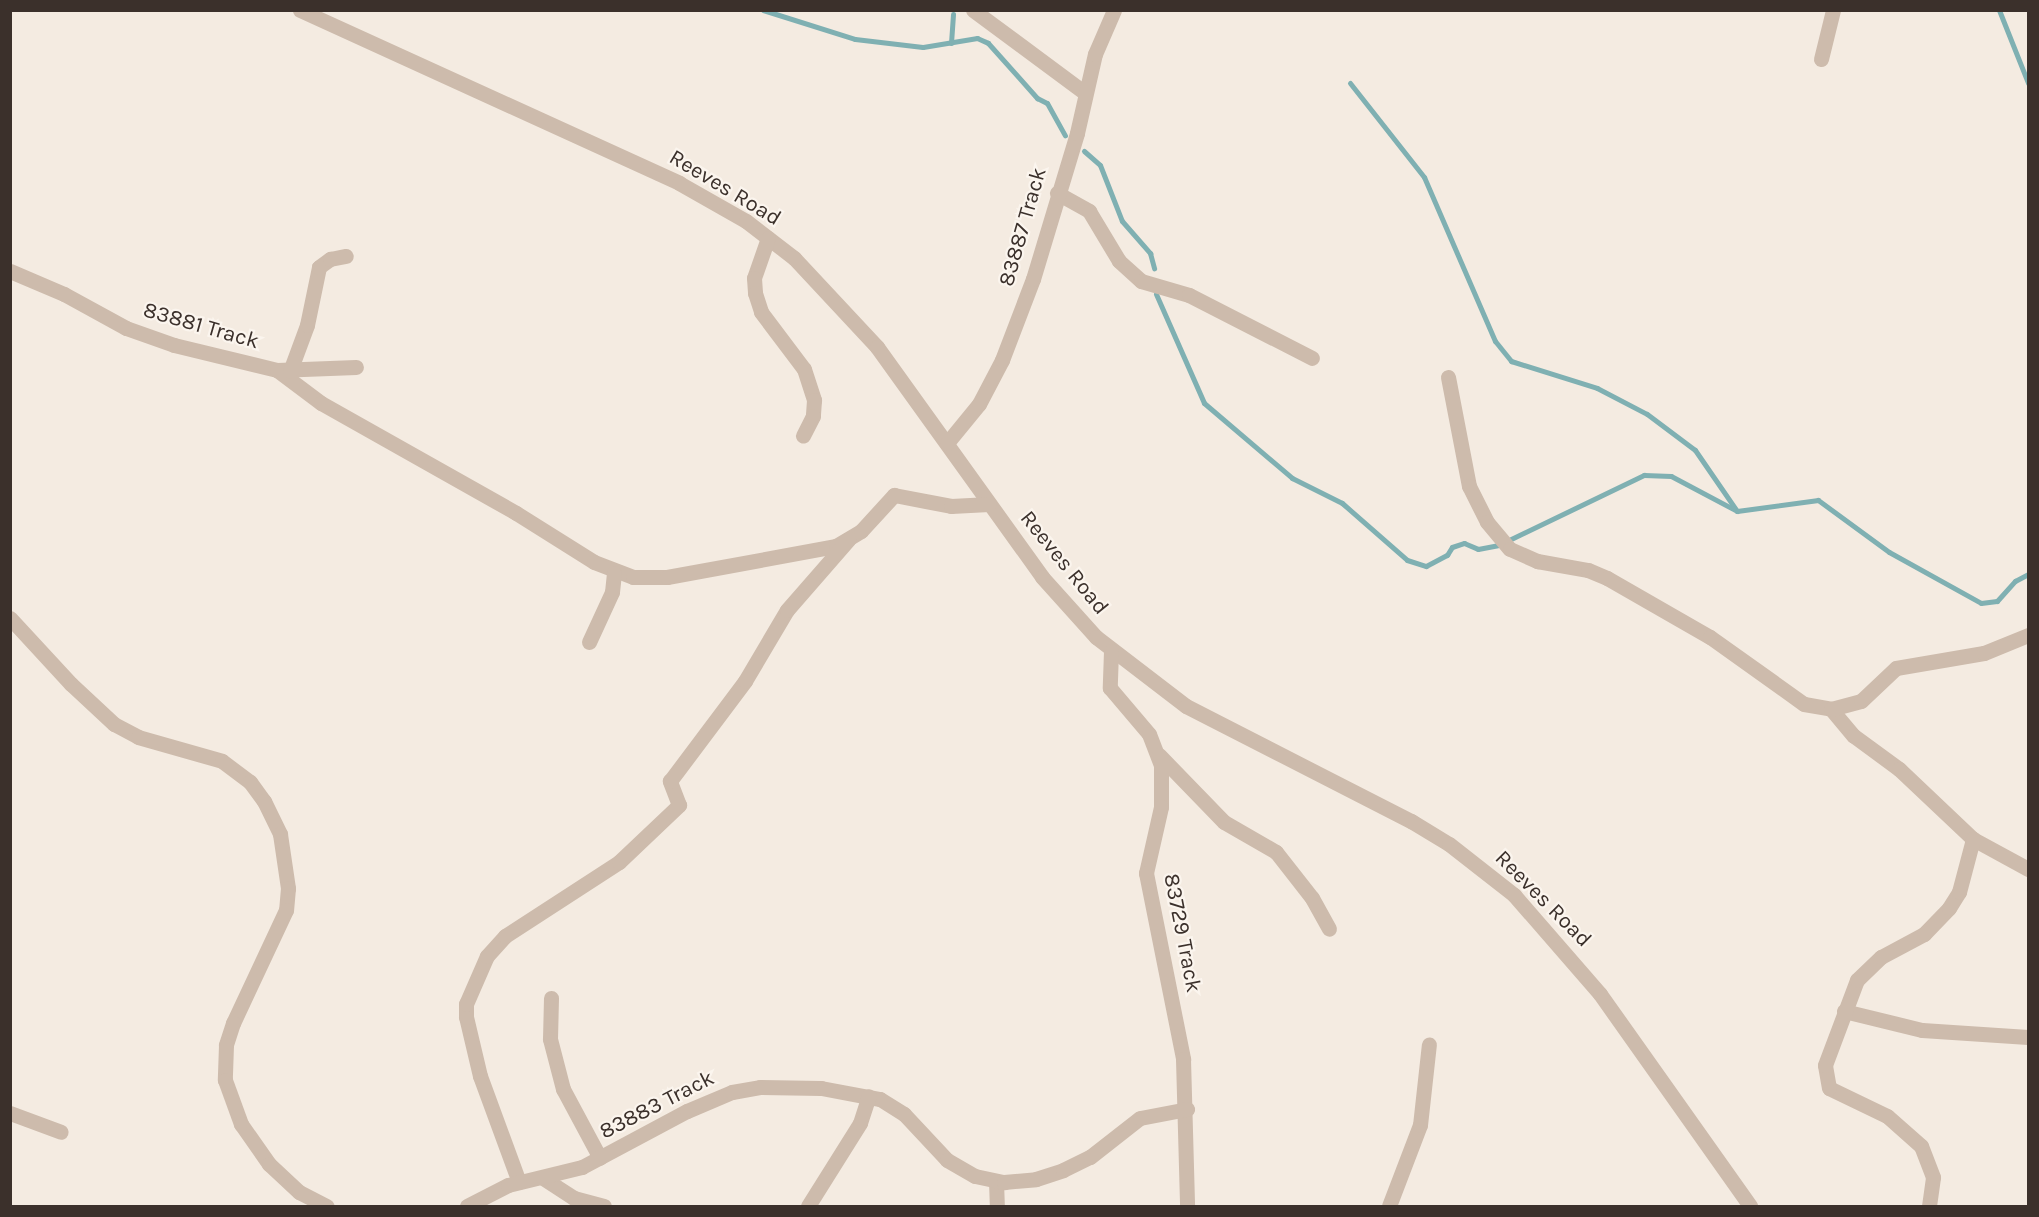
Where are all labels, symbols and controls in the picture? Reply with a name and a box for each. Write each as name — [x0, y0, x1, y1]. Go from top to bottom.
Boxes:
street label: Reeves Road — [664, 144, 786, 232]
street label: 83887 Track — [993, 165, 1053, 289]
street label: 83881 Track — [140, 297, 262, 355]
street label: Reeves Road — [1014, 506, 1114, 620]
street label: Reeves Road — [1489, 845, 1597, 953]
street label: 83729 Track — [1158, 871, 1206, 995]
street label: 83883 Track — [595, 1065, 719, 1145]

